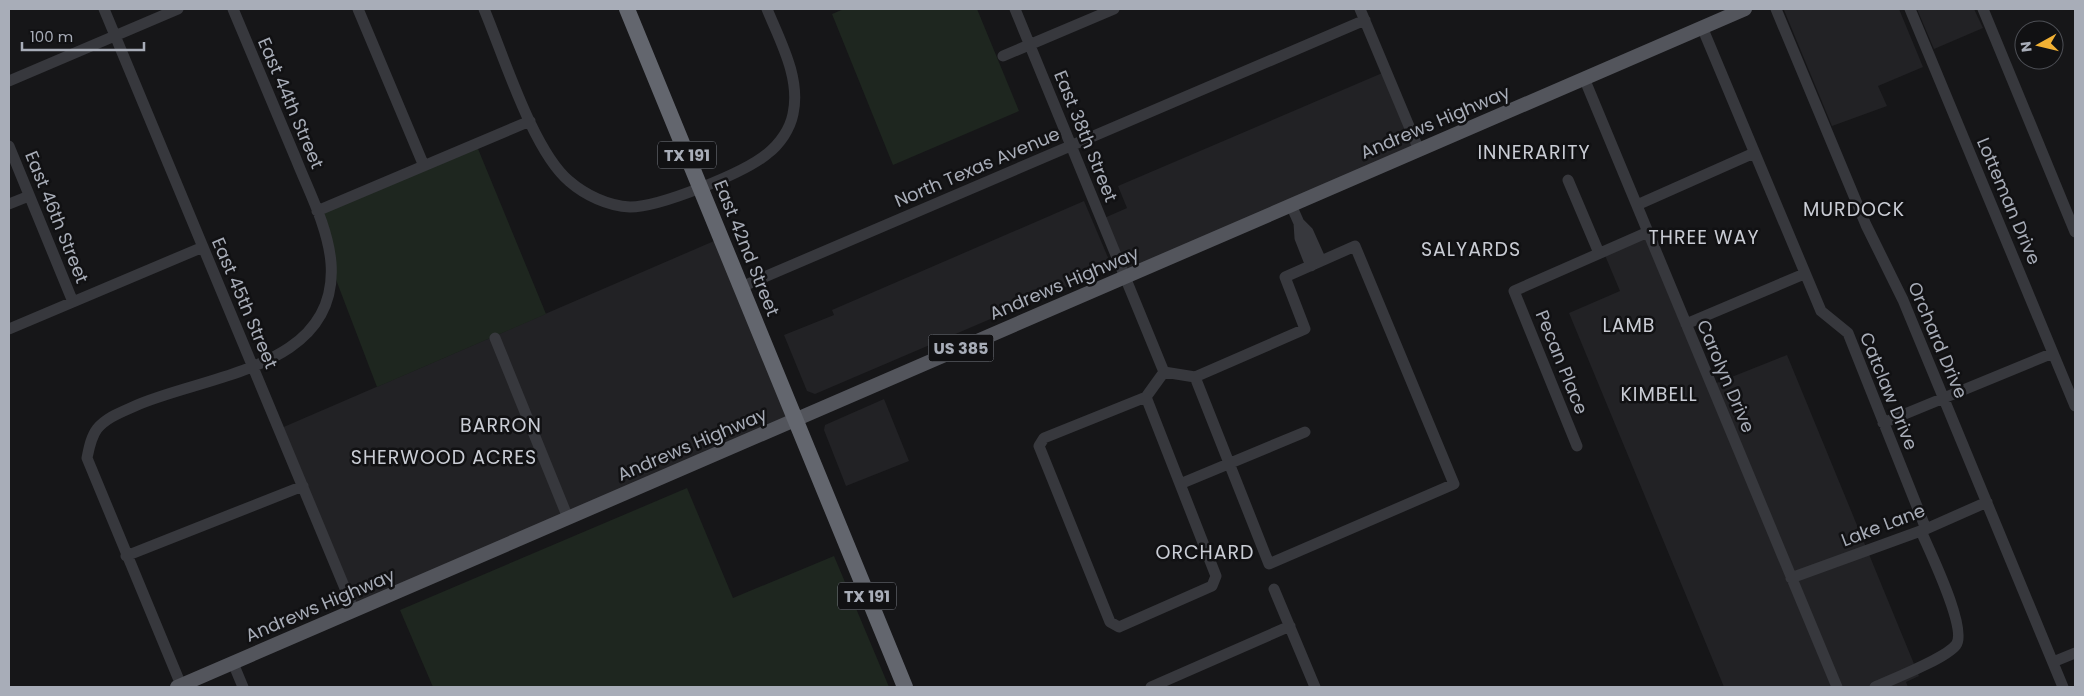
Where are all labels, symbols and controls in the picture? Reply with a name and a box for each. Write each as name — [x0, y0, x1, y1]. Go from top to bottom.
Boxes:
scale bar — [22, 20, 145, 52]
north arrow — [2014, 20, 2064, 70]
text: 100 m — [30, 26, 73, 47]
street label: East 44th Street — [252, 34, 330, 172]
text: N — [2015, 40, 2037, 53]
street label: East 38th Street — [1048, 67, 1124, 205]
street label: Andrews Highway — [1356, 79, 1514, 165]
street label: North Texas Avenue — [891, 121, 1063, 213]
street label: Lotteman Drive — [1971, 134, 2047, 268]
district label: INNERARITY — [1477, 139, 1591, 166]
road number: TX 191 — [658, 142, 716, 168]
street label: East 46th Street — [19, 147, 95, 287]
street label: East 42nd Street — [708, 176, 786, 320]
district label: MURDOCK — [1803, 196, 1905, 223]
district label: THREE WAY — [1649, 224, 1760, 251]
street label: East 45th Street — [206, 234, 284, 372]
district label: SALYARDS — [1421, 236, 1521, 263]
street label: Andrews Highway — [985, 240, 1143, 326]
street label: Orchard Drive — [1902, 278, 1974, 402]
street label: Pecan Place — [1530, 306, 1594, 418]
district label: LAMB — [1602, 312, 1656, 339]
street label: Carolyn Drive — [1691, 316, 1761, 436]
street label: Catclaw Drive — [1854, 328, 1924, 454]
road number: US 385 — [928, 334, 994, 362]
district label: KIMBELL — [1620, 381, 1698, 408]
street label: Andrews Highway — [613, 401, 771, 487]
district label: BARRON — [460, 412, 542, 439]
district label: SHERWOOD ACRES — [351, 444, 537, 471]
street label: Lake Lane — [1838, 498, 1928, 552]
district label: ORCHARD — [1155, 539, 1255, 566]
street label: Andrews Highway — [241, 562, 399, 648]
road number: TX 191 — [838, 582, 896, 610]

